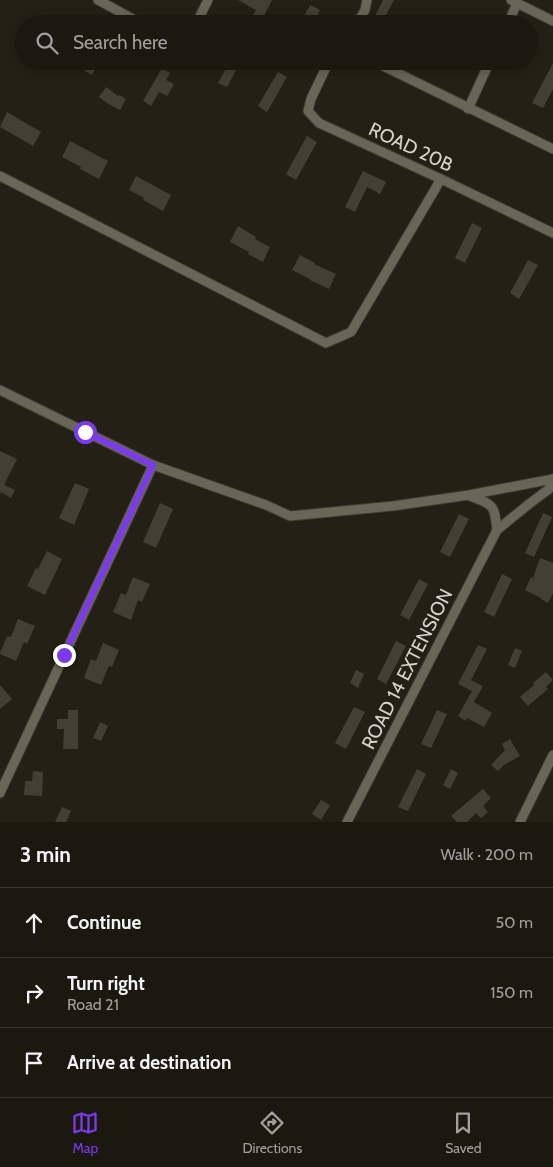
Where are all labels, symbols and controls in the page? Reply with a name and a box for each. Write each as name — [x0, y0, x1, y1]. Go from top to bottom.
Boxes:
search box — [15, 15, 538, 70]
icon: search — [33, 29, 61, 57]
text: Search here — [73, 31, 167, 54]
street label: ROAD 20B — [365, 118, 457, 176]
route start — [74, 421, 97, 444]
street label: ROAD 14 EXTENSION — [357, 585, 457, 753]
route end — [53, 644, 76, 667]
text: 3 min — [20, 842, 71, 867]
text: Walk · 200 m — [441, 845, 533, 864]
icon: ahead — [20, 909, 48, 937]
text: Continue — [67, 911, 141, 934]
text: 50 m — [496, 913, 533, 932]
text: Turn right — [67, 972, 145, 995]
icon: right — [20, 979, 48, 1007]
text: 150 m — [490, 983, 533, 1002]
text: Road 21 — [67, 995, 119, 1014]
icon: arrive — [20, 1049, 48, 1077]
text: Arrive at destination — [67, 1051, 231, 1074]
tab: Map — [71, 1109, 99, 1157]
tab: Directions — [242, 1109, 302, 1157]
tab: Saved — [445, 1109, 482, 1157]

